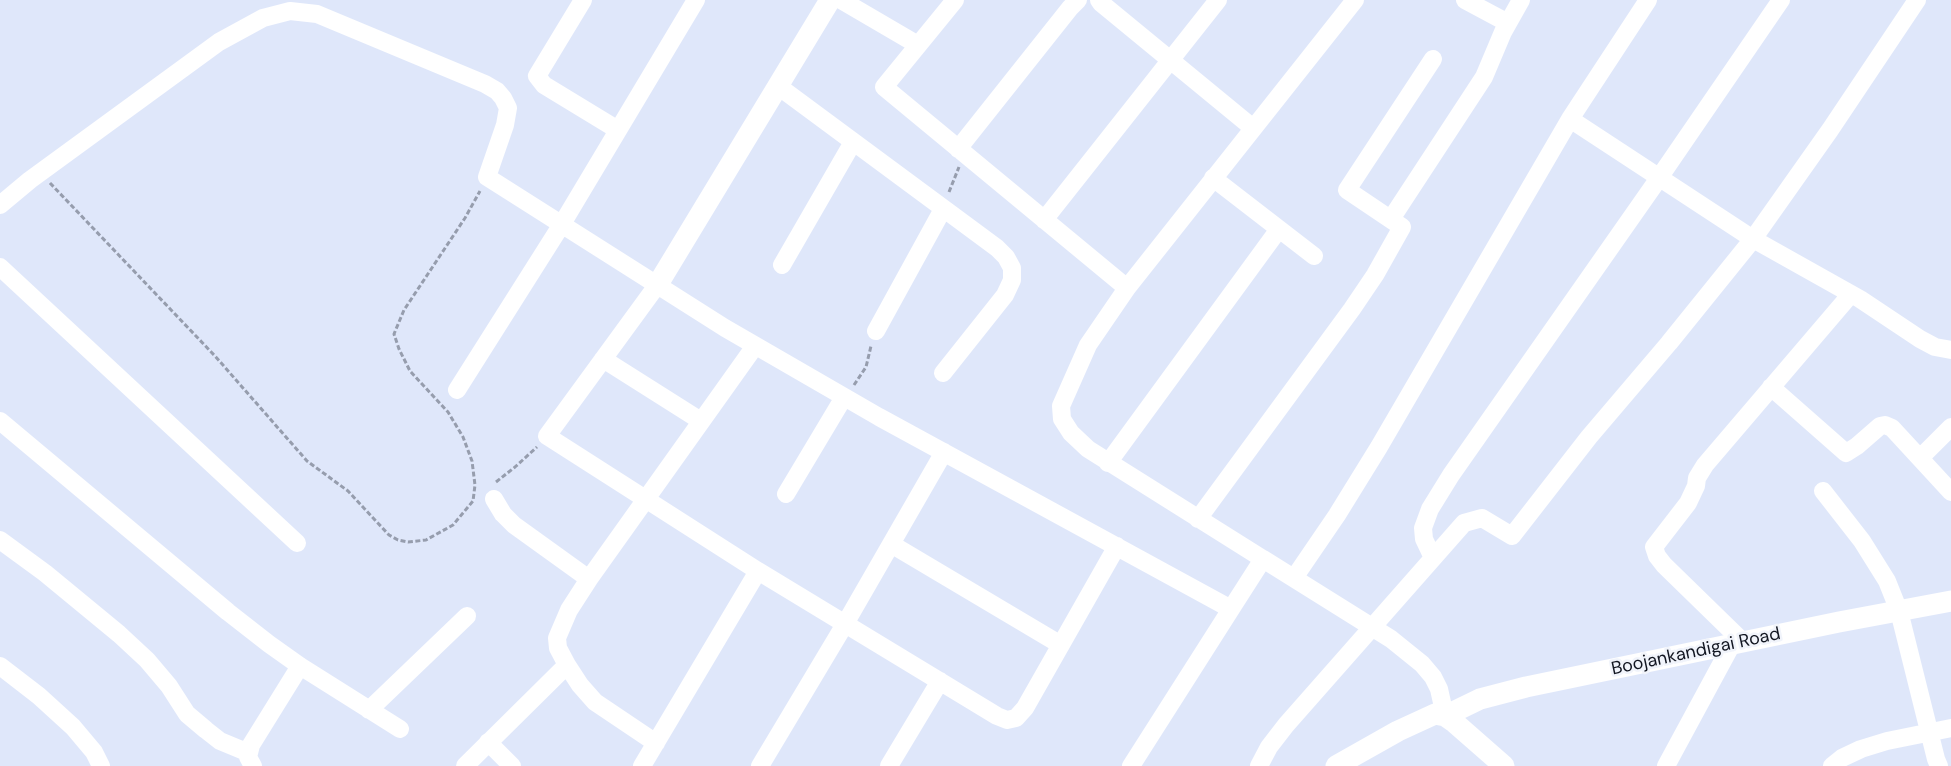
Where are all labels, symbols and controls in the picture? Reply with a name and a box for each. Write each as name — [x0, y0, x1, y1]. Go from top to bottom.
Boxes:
street label: Boojankandigai Road — [1609, 624, 1783, 680]

